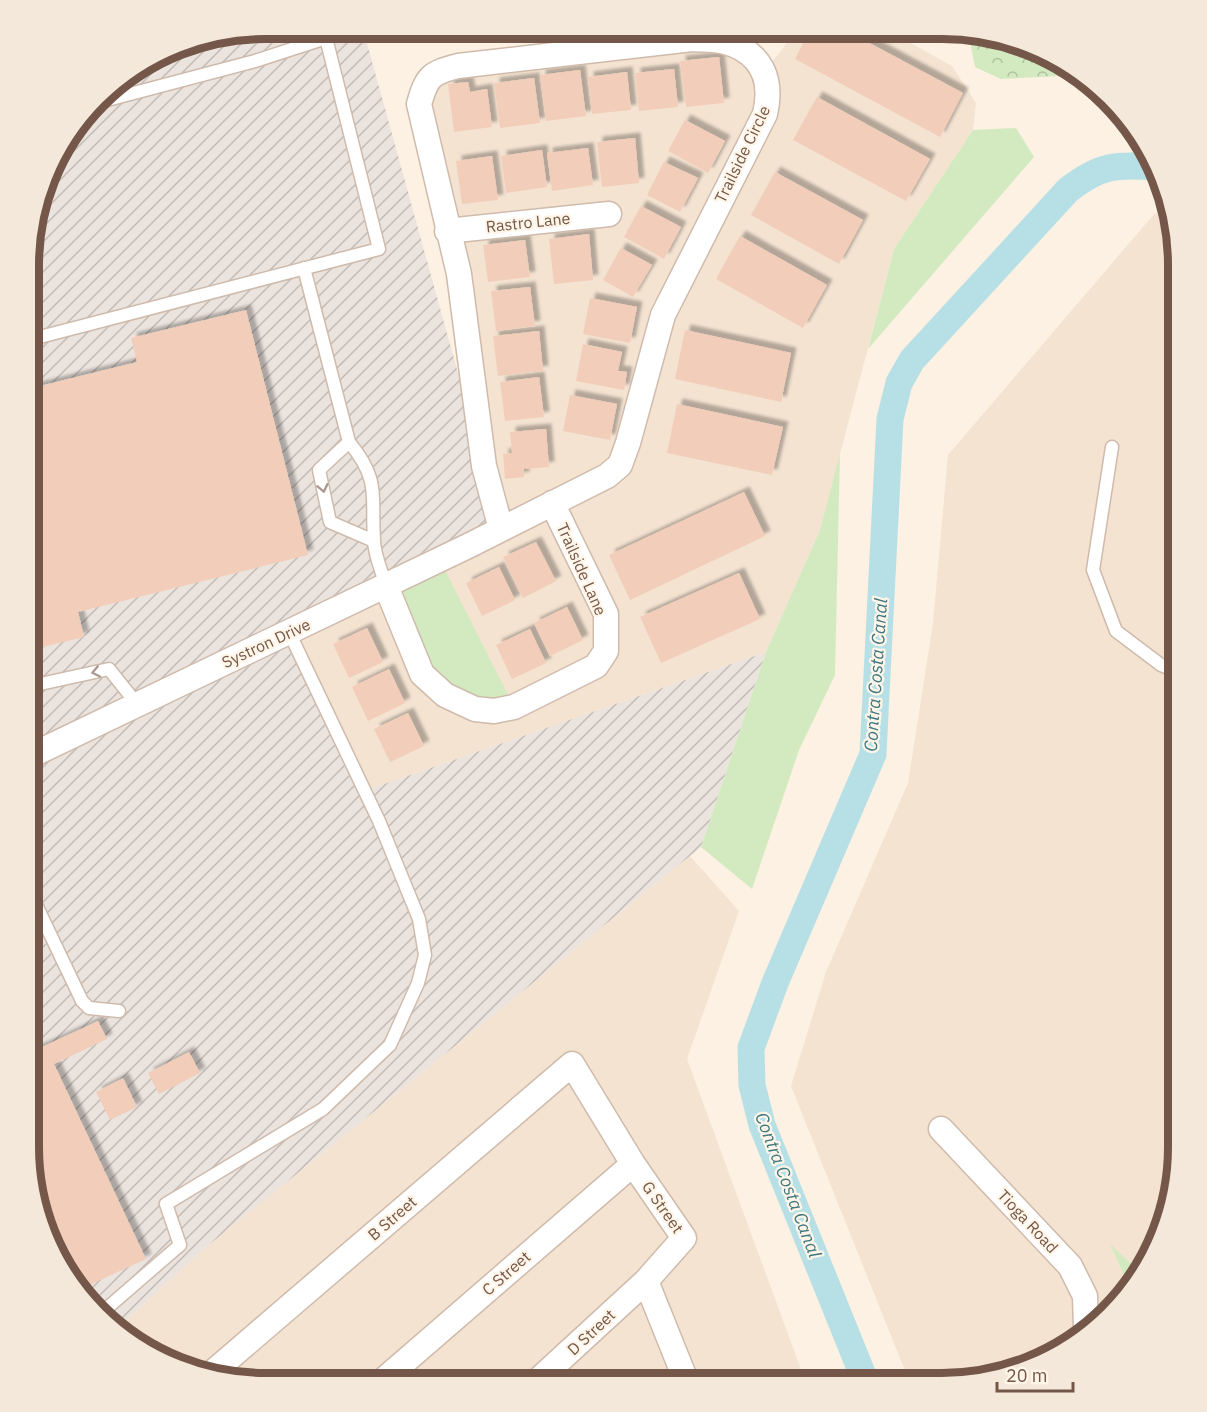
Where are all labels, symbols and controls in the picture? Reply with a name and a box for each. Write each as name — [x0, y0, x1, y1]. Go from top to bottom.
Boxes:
street label: Trailside Circle — [710, 102, 774, 206]
street label: Rastro Lane — [485, 208, 571, 236]
one-way arrow — [316, 482, 329, 492]
street label: Trailside Lane — [553, 520, 611, 619]
water label: Contra Costa Canal — [859, 597, 892, 752]
street label: Systron Drive — [219, 614, 314, 672]
one-way arrow — [91, 664, 101, 677]
water label: Contra Costa Canal — [750, 1109, 827, 1261]
street label: G Street — [638, 1177, 688, 1237]
street label: Tioga Road — [994, 1185, 1062, 1257]
street label: B Street — [364, 1191, 420, 1245]
street label: C Street — [478, 1247, 534, 1299]
street label: D Street — [563, 1305, 619, 1359]
scale bar — [997, 1355, 1074, 1393]
text: 20 m — [1006, 1364, 1048, 1387]

